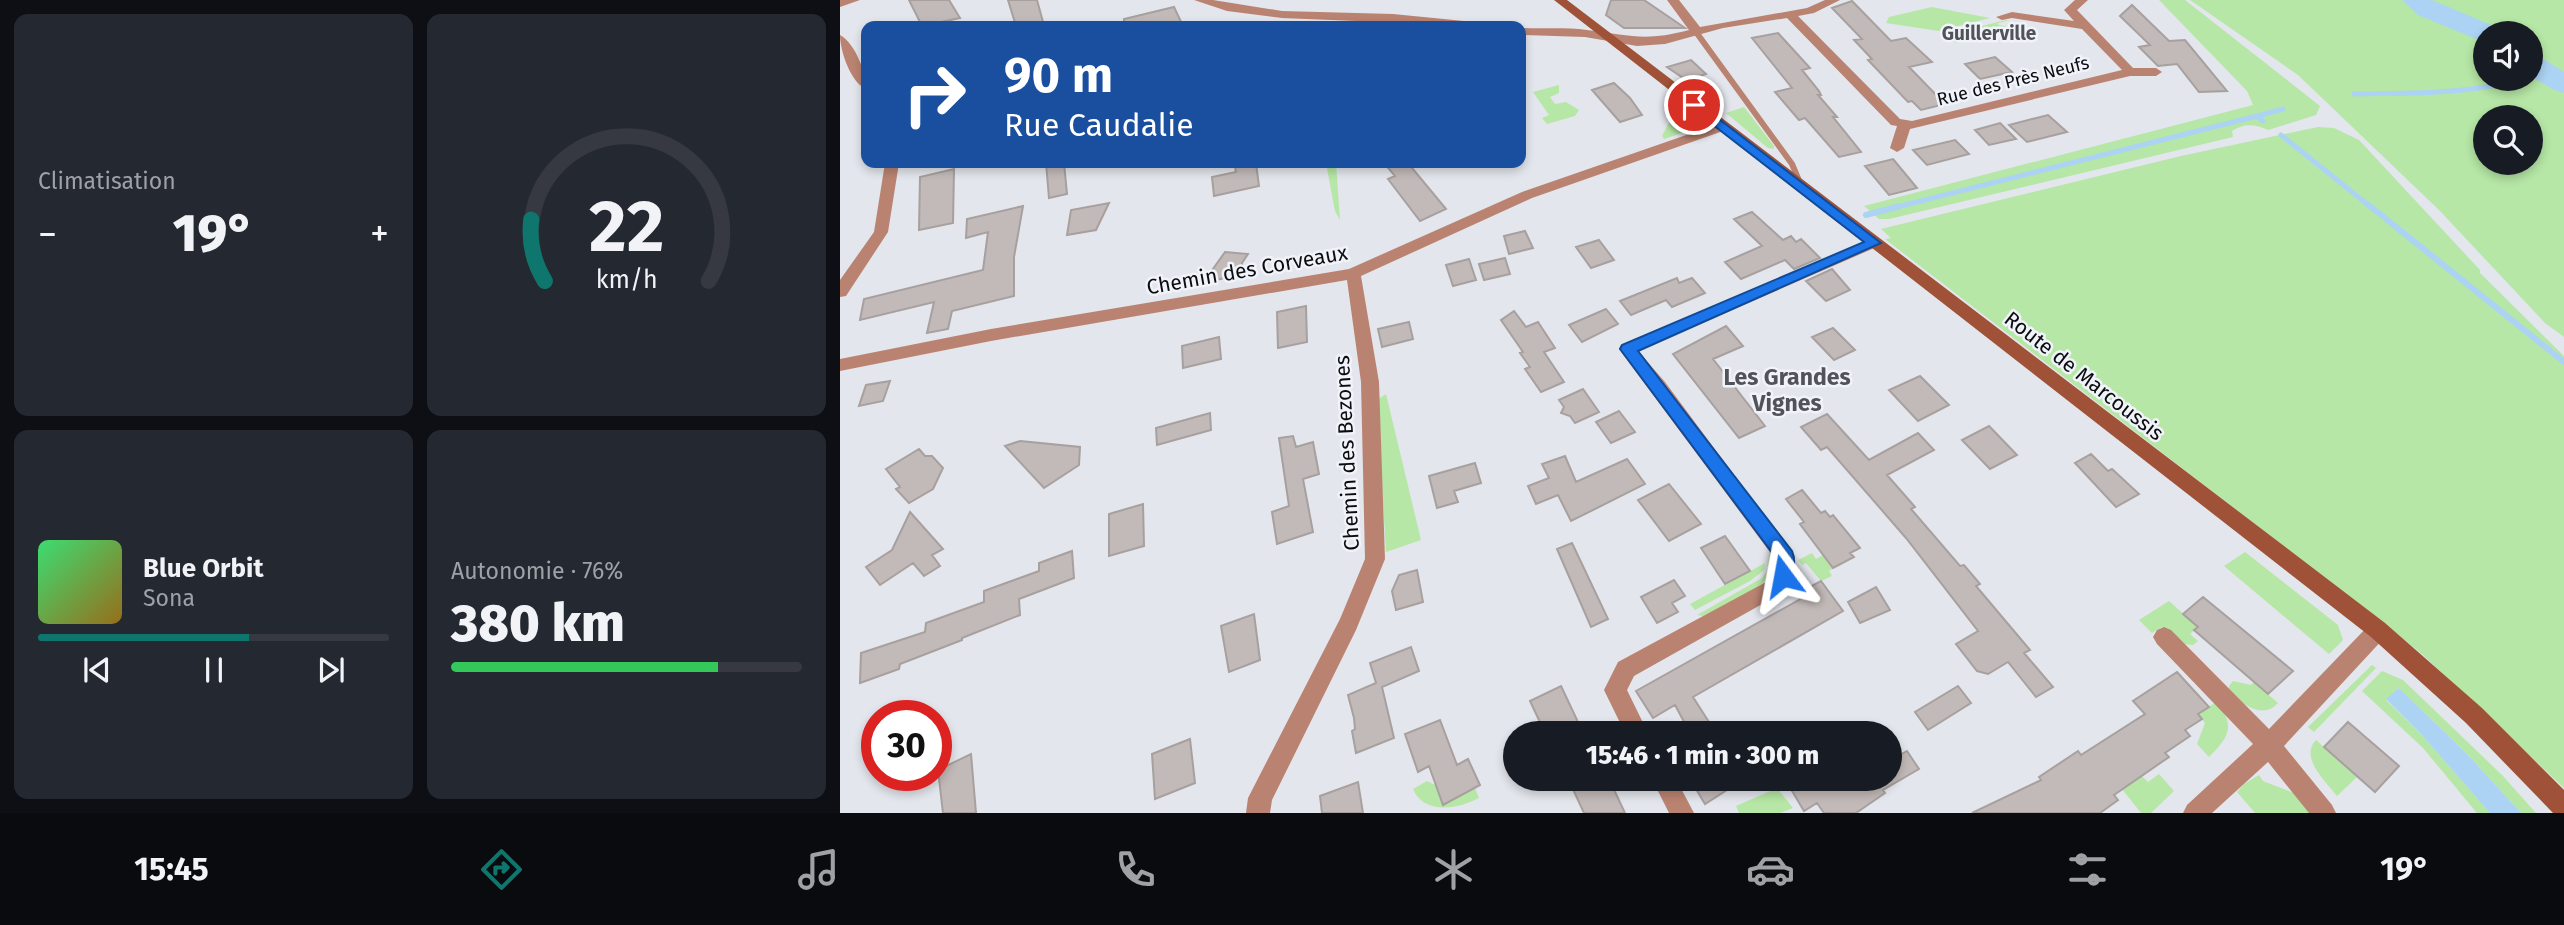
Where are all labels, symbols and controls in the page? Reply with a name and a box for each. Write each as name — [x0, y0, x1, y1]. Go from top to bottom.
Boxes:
map controls — [2473, 21, 2543, 175]
button: sound — [2473, 21, 2543, 91]
district label: Guillerville — [1942, 22, 2036, 45]
text: 90 m — [1004, 46, 1113, 105]
icon: right — [889, 49, 980, 140]
street label: Rue des Près Neufs — [1935, 51, 2091, 111]
pin — [1664, 75, 1724, 135]
icon: arrive — [1675, 86, 1713, 124]
button: search — [2473, 105, 2543, 175]
text: Rue Caudalie — [1004, 106, 1194, 144]
text: Climatisation — [38, 167, 176, 195]
text: 22 — [589, 183, 664, 270]
text: 19° — [173, 202, 254, 265]
text: − — [38, 211, 57, 257]
text: + — [370, 211, 389, 257]
street label: Chemin des Corveaux — [1145, 239, 1350, 300]
text: km/h — [596, 265, 657, 295]
street label: Route de Marcoussis — [1999, 306, 2169, 446]
street label: Chemin des Bezones — [1329, 355, 1365, 551]
district label: Les Grandes Vignes — [1723, 363, 1851, 417]
position arrow — [1746, 539, 1820, 613]
text: Blue Orbit — [143, 553, 263, 584]
text: Autonomie · 76% — [451, 557, 623, 585]
text: Sona — [143, 584, 195, 612]
text: 380 km — [451, 592, 625, 655]
icon: previous — [78, 651, 116, 689]
icon: pause — [195, 651, 233, 689]
icon: next — [312, 651, 350, 689]
speed limit sign: 30 — [861, 700, 952, 791]
text: 15:46 · 1 min · 300 m — [1586, 740, 1819, 771]
icon: directions — [477, 845, 526, 894]
icon: music — [794, 845, 843, 894]
icon: phone — [1111, 845, 1160, 894]
icon: climate — [1429, 845, 1478, 894]
icon: car — [1746, 845, 1795, 894]
icon: filters — [2063, 845, 2112, 894]
text: 15:45 — [134, 850, 209, 888]
text: 19° — [2380, 850, 2430, 888]

